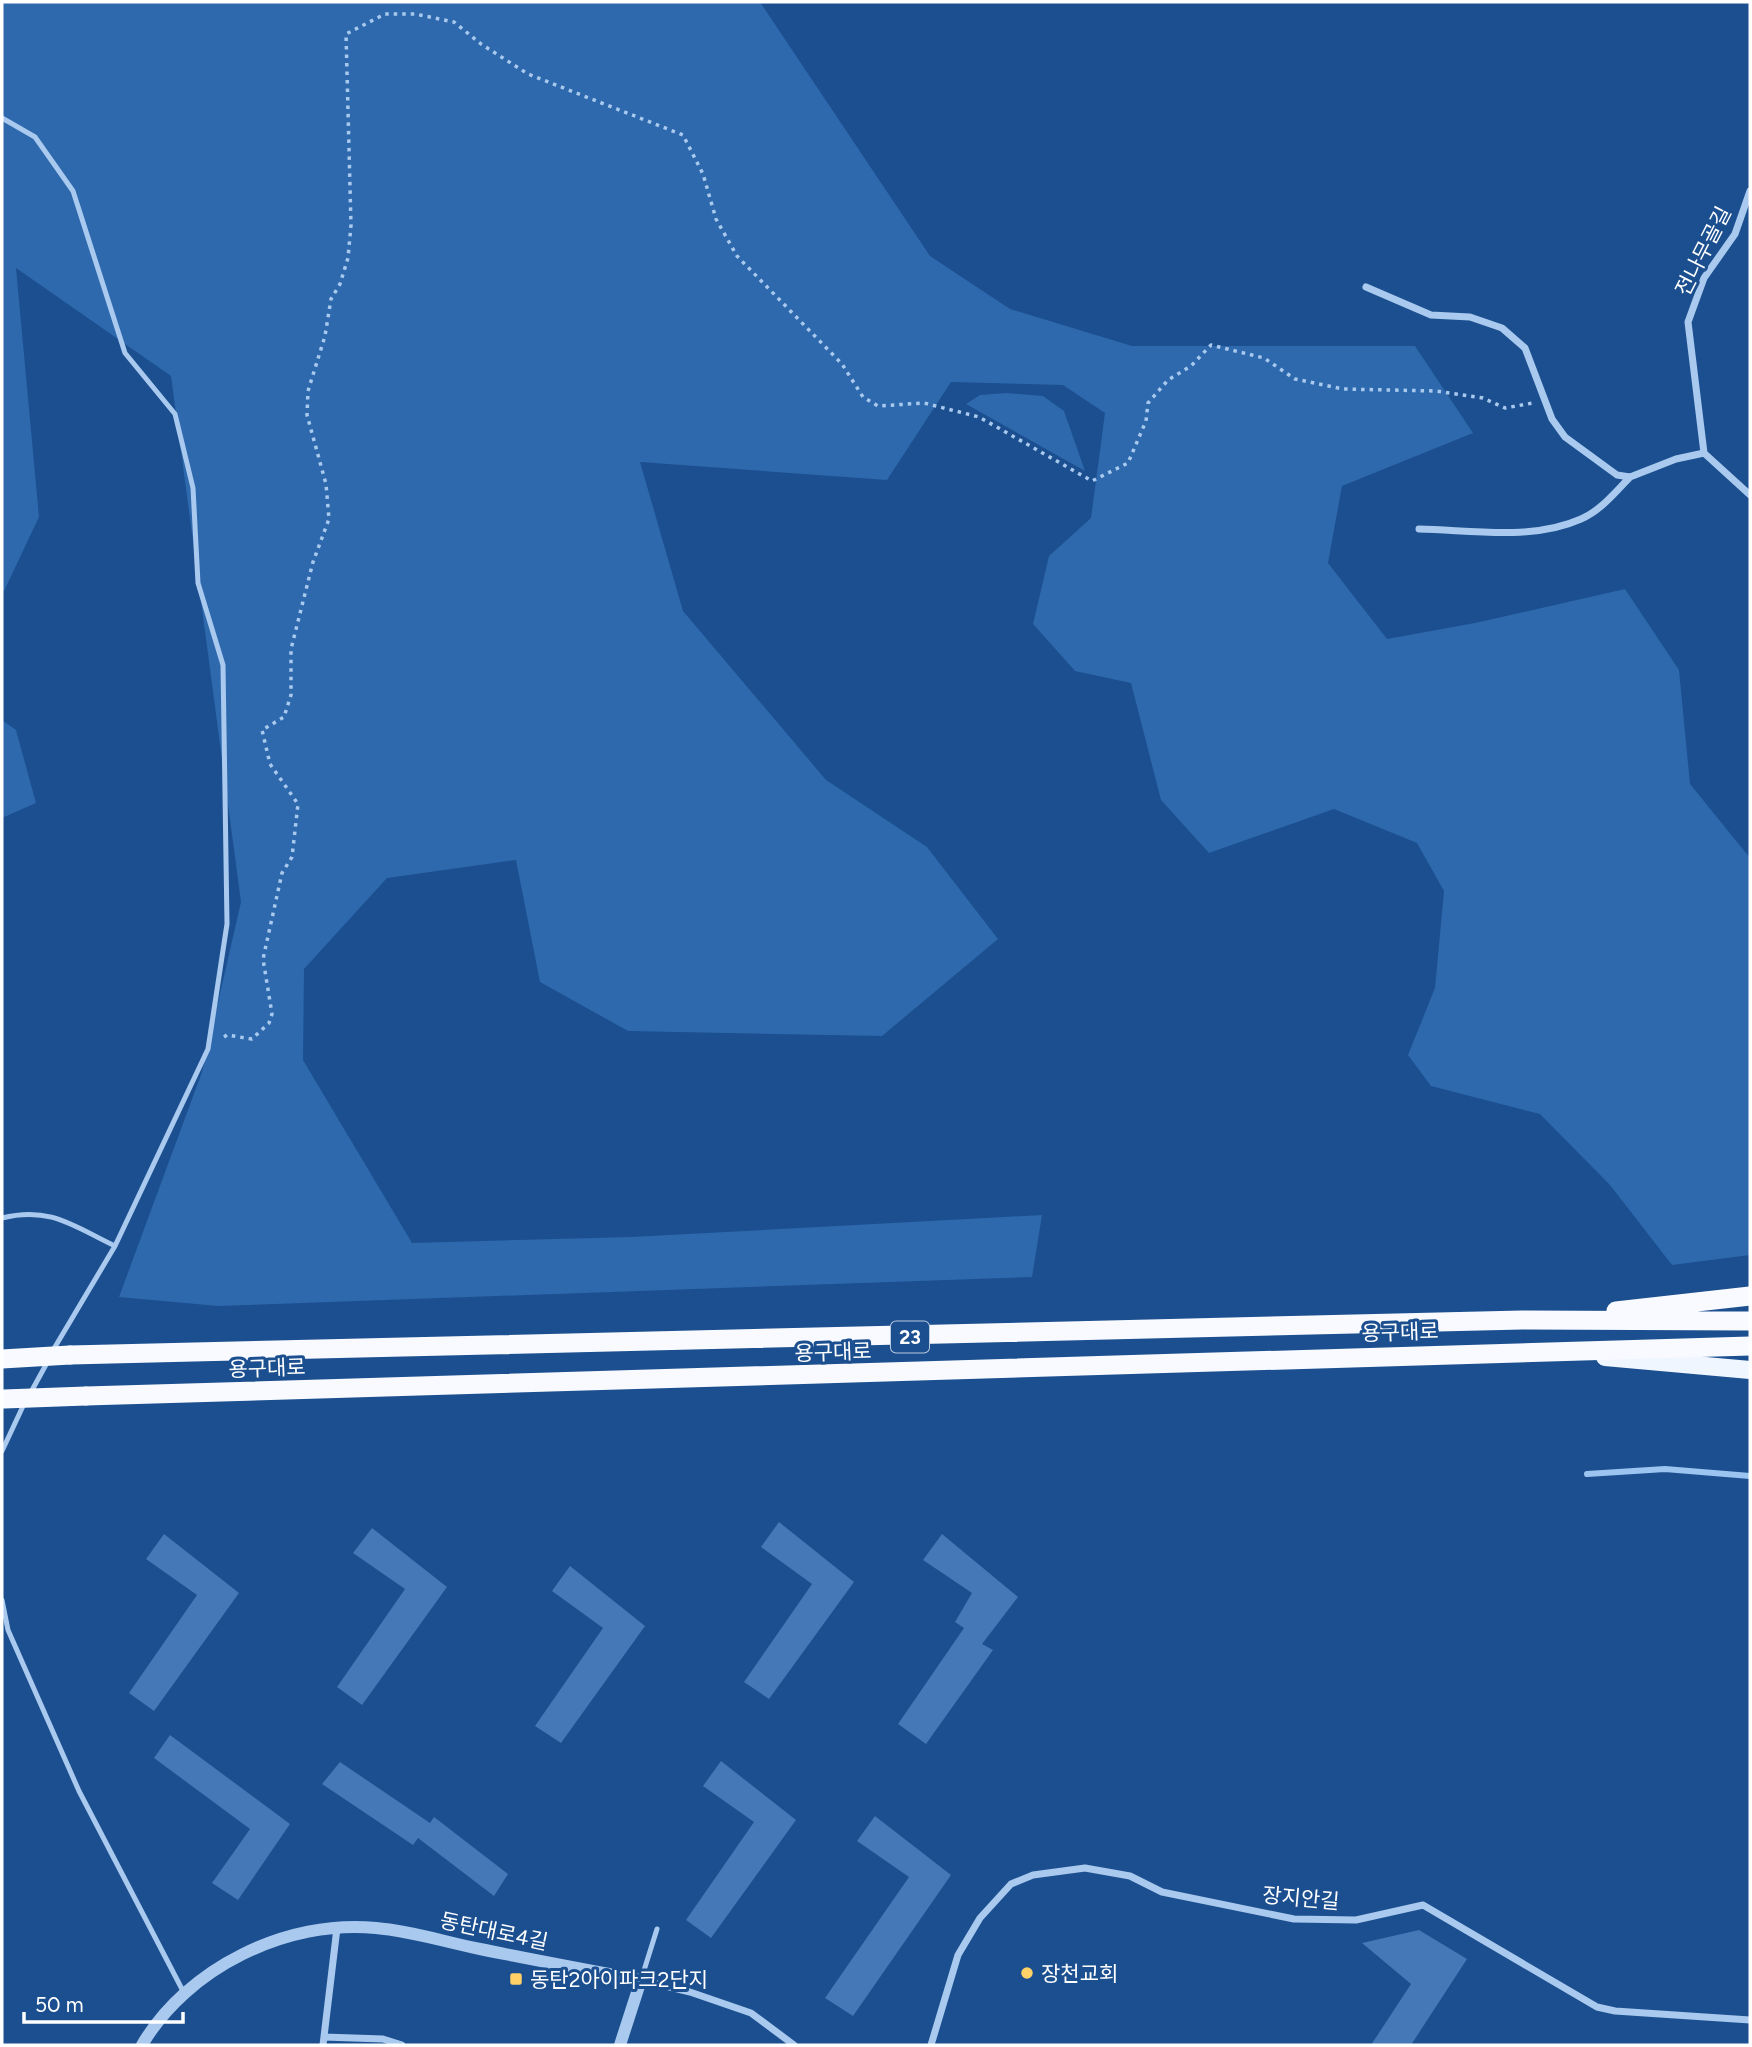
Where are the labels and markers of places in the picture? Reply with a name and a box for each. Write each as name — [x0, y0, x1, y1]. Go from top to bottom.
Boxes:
place label: 장천교회 — [1041, 1961, 1118, 1986]
marker: 장천교회 — [1019, 1965, 1035, 1981]
place label: 동탄2아이파크2단지 — [530, 1967, 708, 1992]
marker: 동탄2아이파크2단지 — [508, 1971, 524, 1987]

